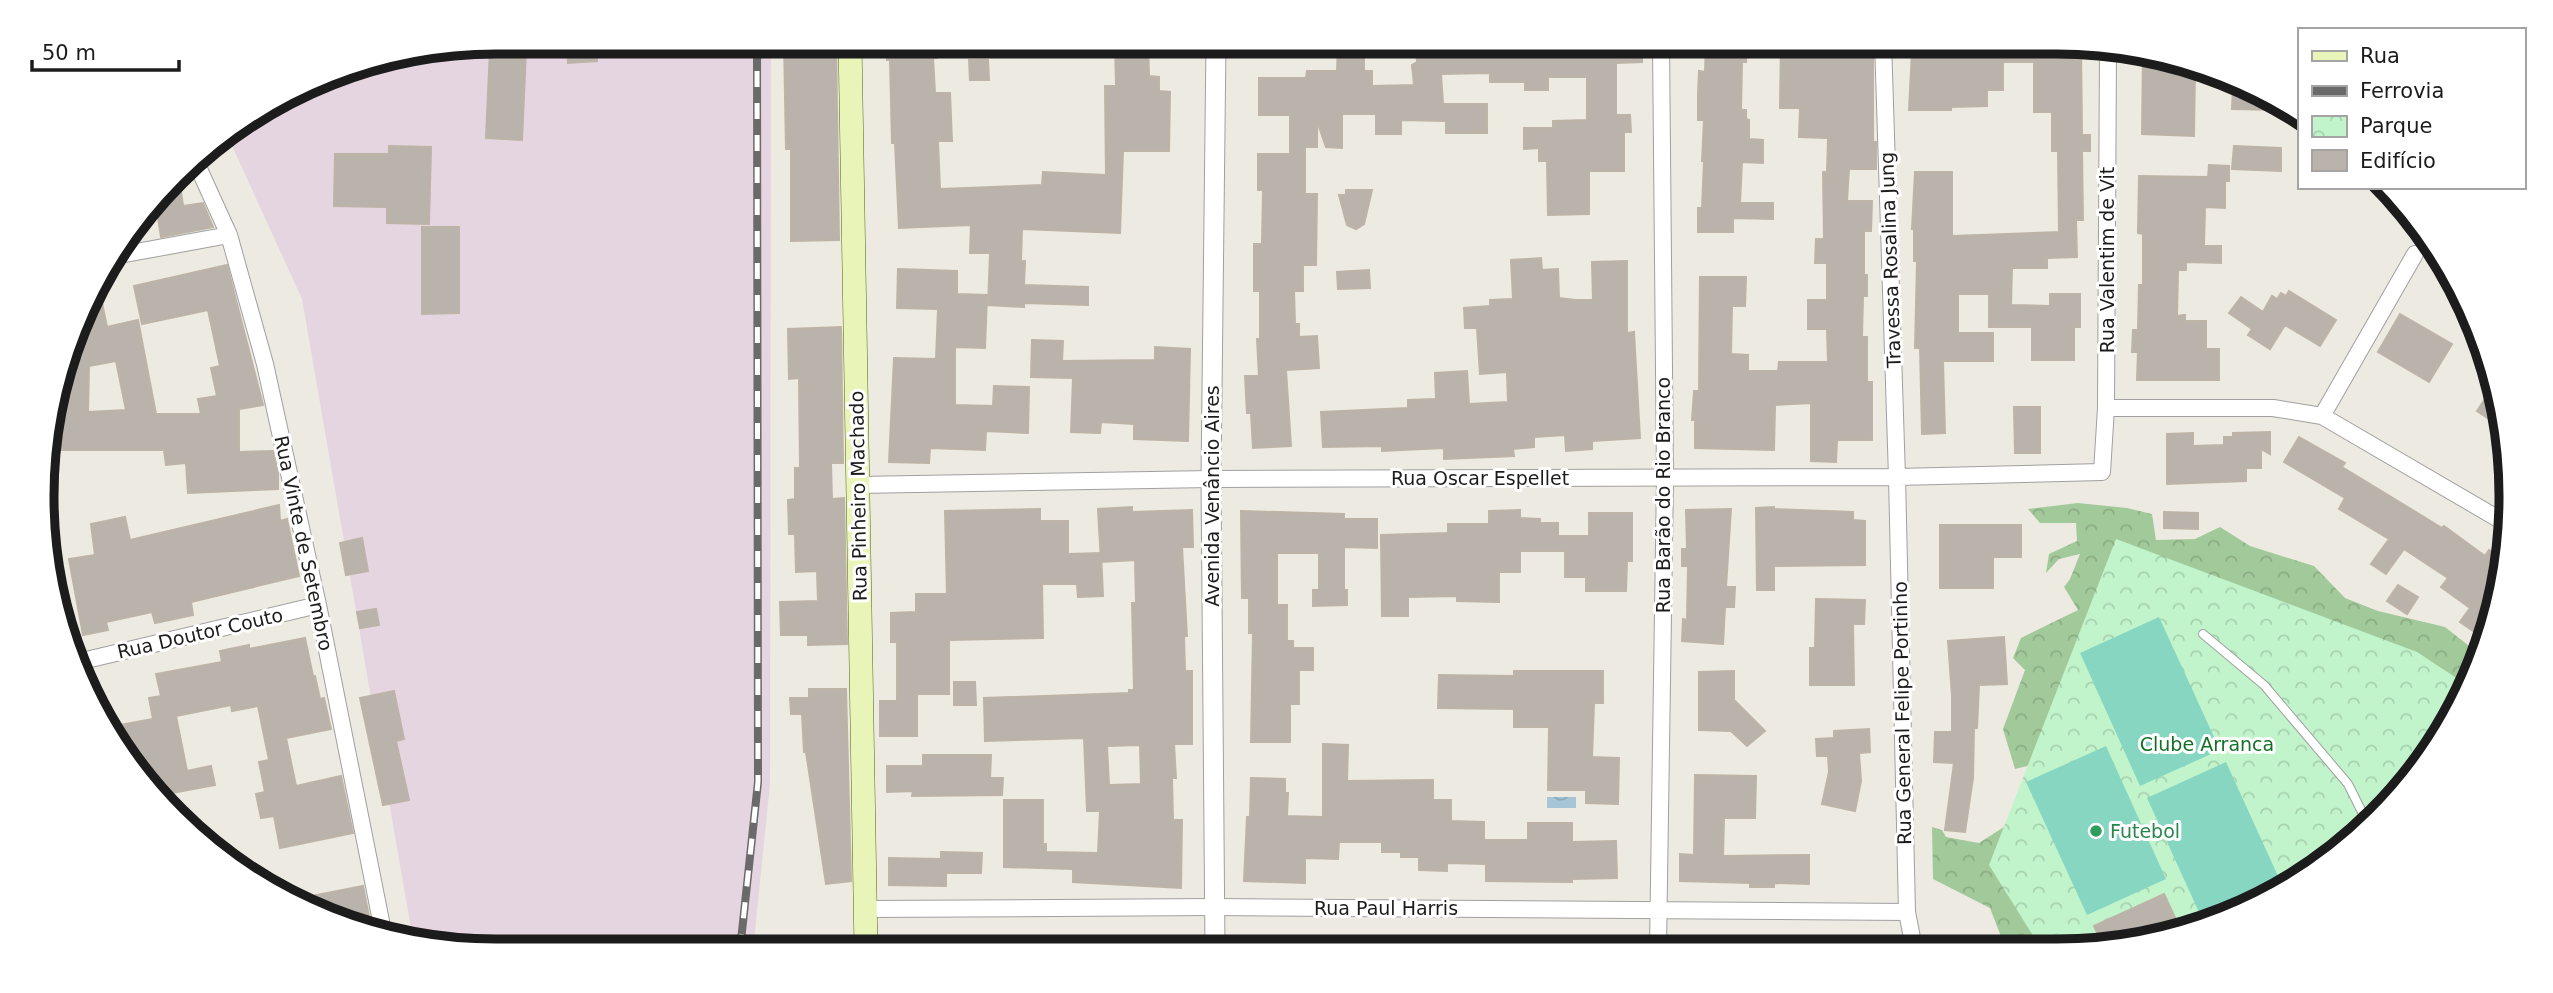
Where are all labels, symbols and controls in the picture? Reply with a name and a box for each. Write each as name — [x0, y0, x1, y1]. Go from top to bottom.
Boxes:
scale bar — [32, 28, 178, 72]
legend — [2298, 28, 2525, 189]
text: 50 m — [42, 41, 96, 65]
text: Rua — [2360, 44, 2400, 68]
text: Ferrovia — [2360, 79, 2444, 103]
text: Parque — [2360, 114, 2432, 138]
text: Edifício — [2360, 149, 2436, 173]
street label: Travessa Rosalina Jung — [1875, 152, 1905, 369]
street label: Rua Valentim de Vit — [2096, 167, 2118, 353]
street label: Rua Barão do Rio Branco — [1652, 377, 1674, 613]
street label: Avenida Venâncio Aires — [1201, 385, 1223, 607]
street label: Rua Pinheiro Machado — [845, 391, 871, 601]
street label: Rua Vinte de Setembro — [270, 433, 338, 653]
street label: Rua Oscar Espellet — [1391, 467, 1569, 489]
street label: Rua General Felipe Portinho — [1889, 581, 1915, 845]
street label: Rua Doutor Couto — [115, 603, 285, 663]
park label: Clube Arranca — [2140, 733, 2274, 755]
place label: Futebol — [2110, 820, 2180, 842]
marker: Futebol — [2088, 823, 2104, 839]
street label: Rua Paul Harris — [1314, 897, 1458, 919]

